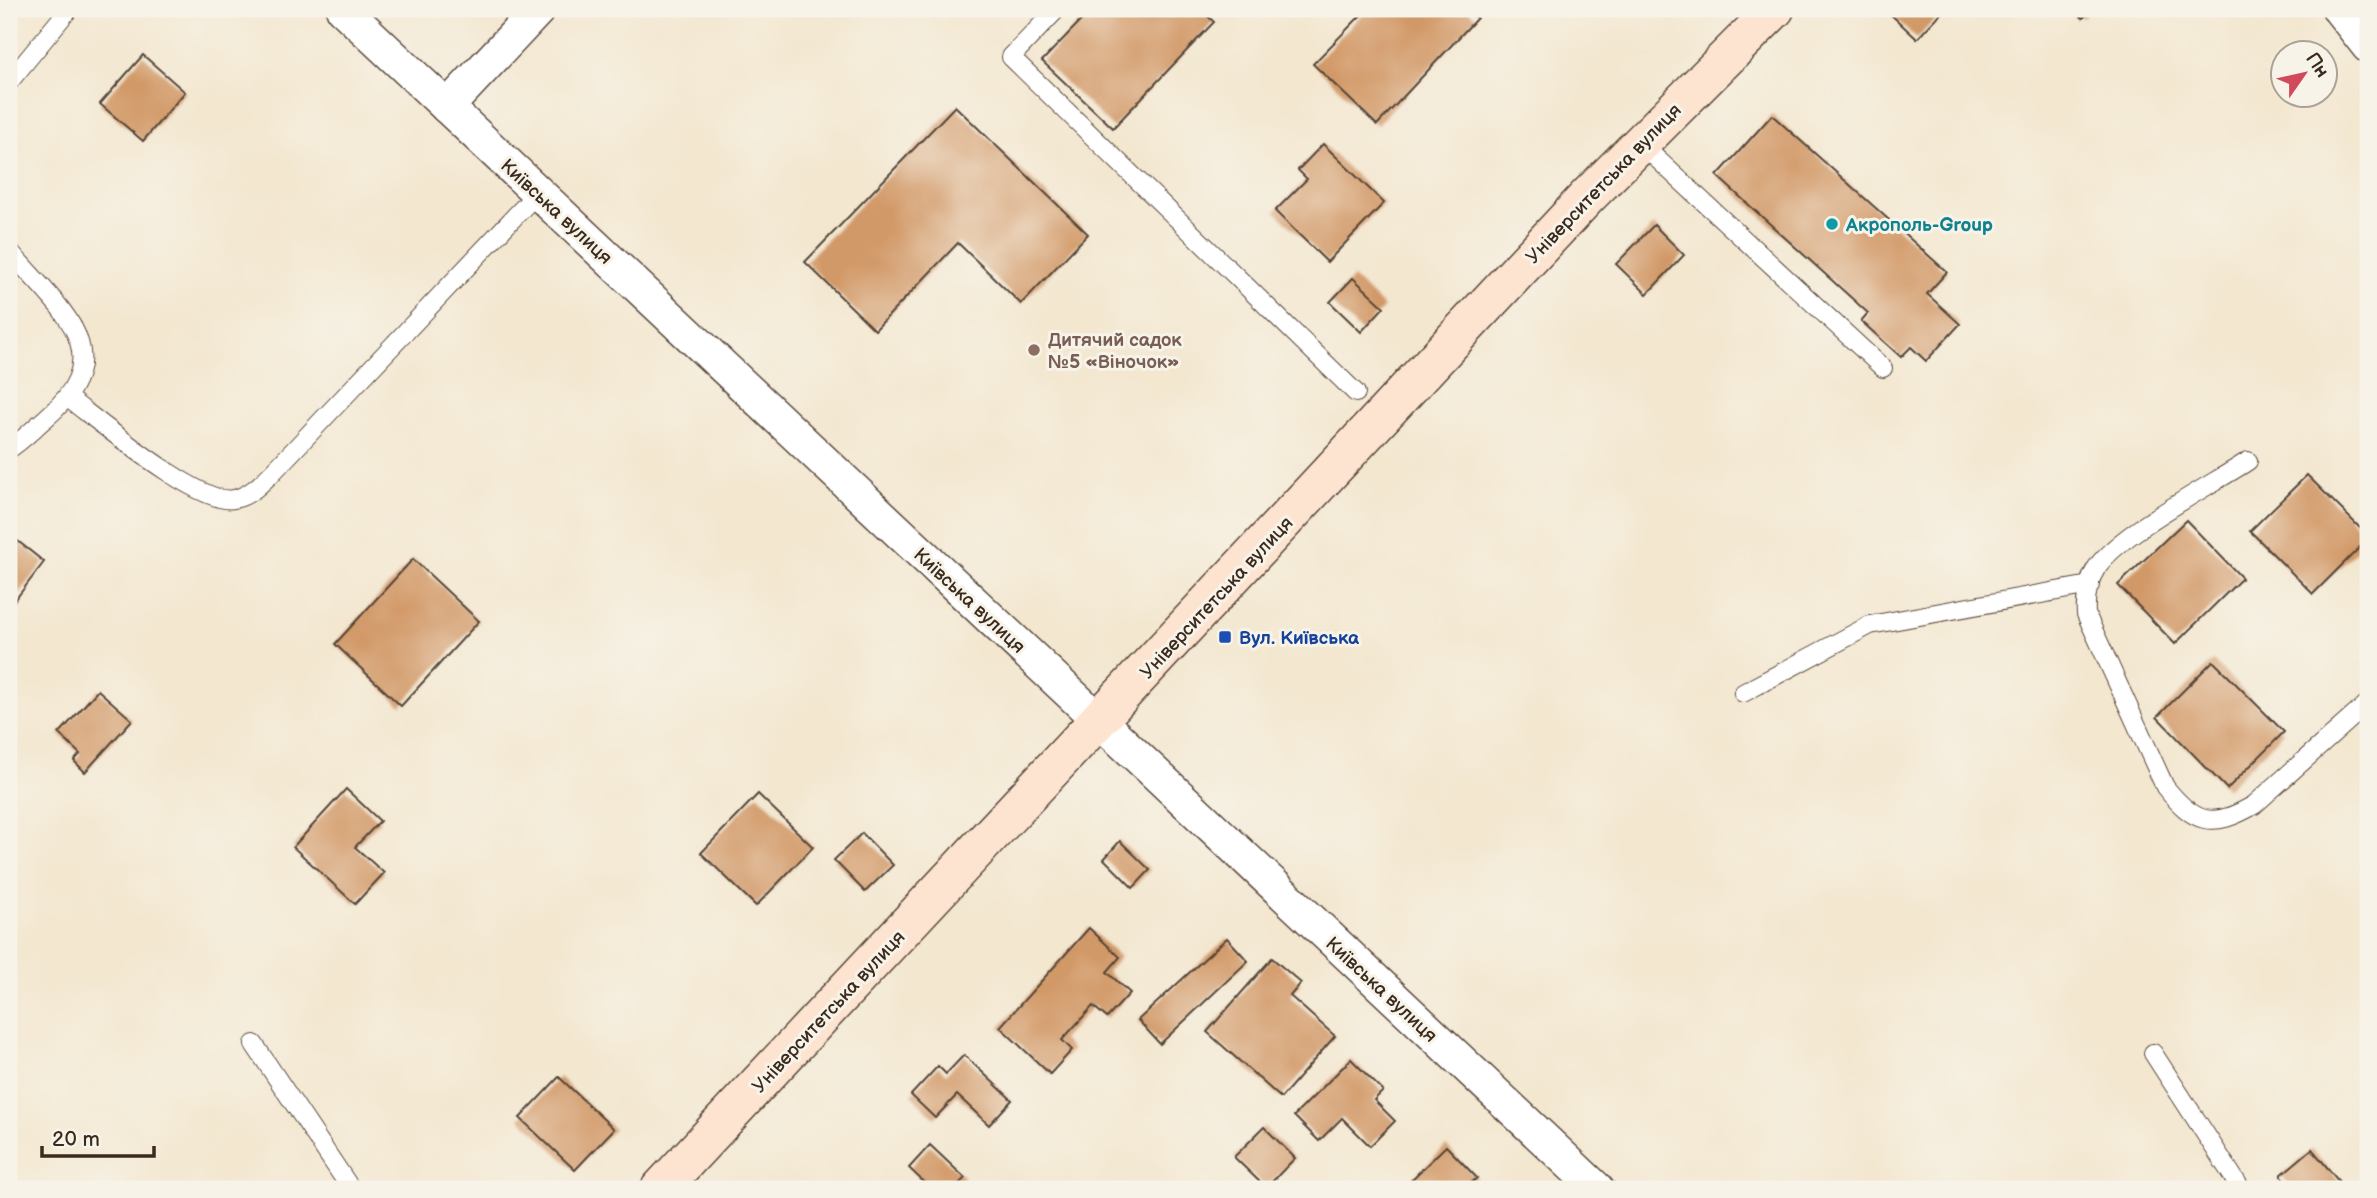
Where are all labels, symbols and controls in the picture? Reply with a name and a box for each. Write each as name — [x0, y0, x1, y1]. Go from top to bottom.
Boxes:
north arrow — [2268, 38, 2338, 108]
text: Пн — [2300, 48, 2333, 82]
street label: Університетська вулиця — [1522, 99, 1687, 269]
street label: Київська вулиця — [495, 155, 616, 270]
place label: Акрополь-Group — [1845, 214, 1993, 237]
marker: Акрополь-Group — [1824, 216, 1840, 232]
place label: Дитячий садок №5 «Віночок» — [1048, 329, 1182, 374]
marker: Дитячий садок №5 «Віночок» — [1026, 342, 1042, 358]
street label: Університетська вулиця — [1136, 512, 1298, 684]
street label: Київська вулиця — [908, 544, 1029, 659]
place label: Вул. Київська — [1239, 627, 1360, 650]
marker: Вул. Київська — [1217, 629, 1233, 645]
street label: Університетська вулиця — [748, 926, 910, 1098]
street label: Київська вулиця — [1320, 933, 1441, 1048]
scale bar — [42, 1114, 154, 1158]
text: 20 m — [52, 1127, 100, 1152]

